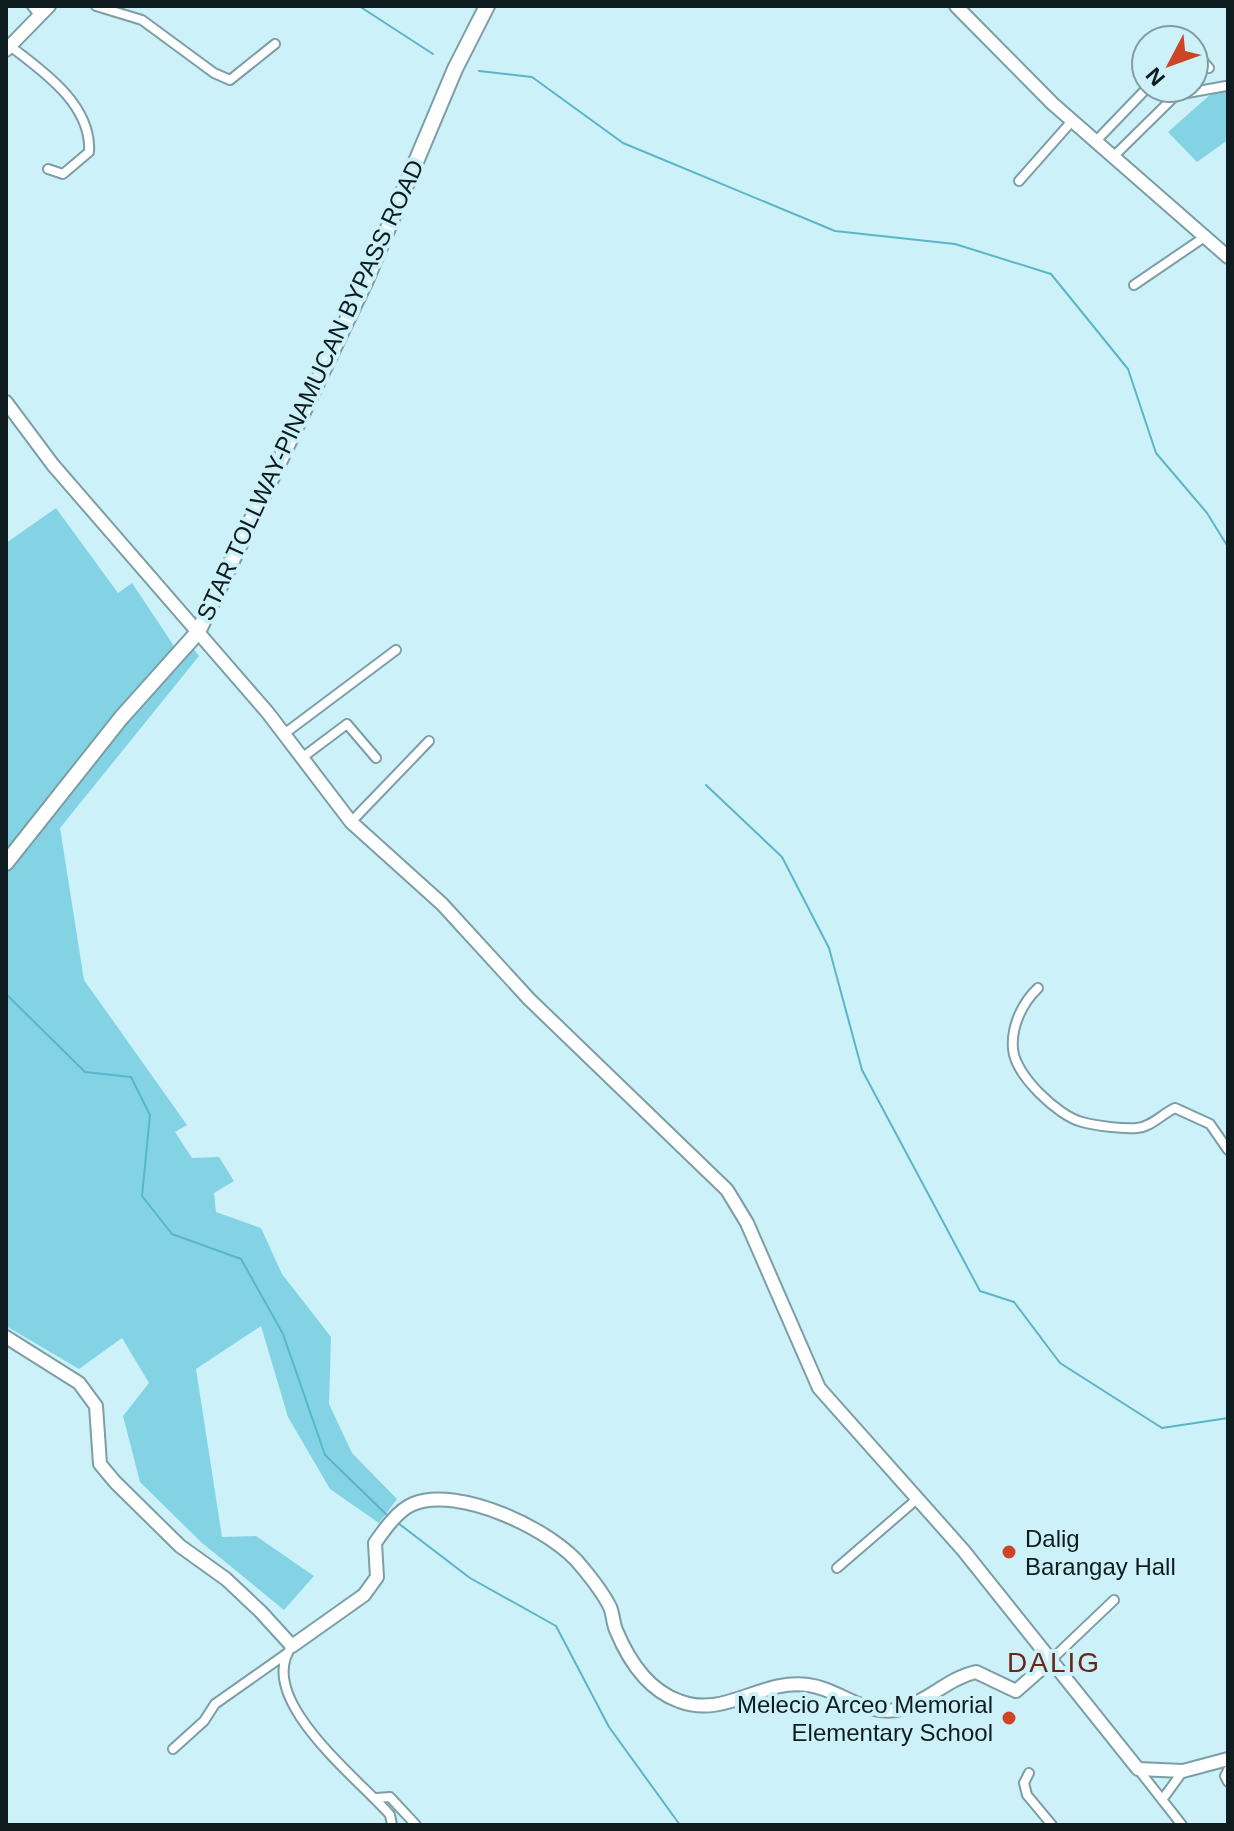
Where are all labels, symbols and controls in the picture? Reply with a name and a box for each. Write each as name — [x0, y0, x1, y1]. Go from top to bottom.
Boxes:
north arrow — [1130, 24, 1210, 104]
text: N — [1141, 63, 1170, 91]
street label: STAR TOLLWAY-PINAMUCAN BYPASS ROAD — [191, 155, 429, 625]
place label: Dalig Barangay Hall — [1025, 1525, 1176, 1580]
marker: Dalig Barangay Hall — [1000, 1543, 1018, 1561]
district label: DALIG — [1007, 1647, 1101, 1678]
place label: Melecio Arceo Memorial Elementary School — [737, 1691, 993, 1746]
marker: Melecio Arceo Memorial Elementary School — [1000, 1709, 1018, 1727]

